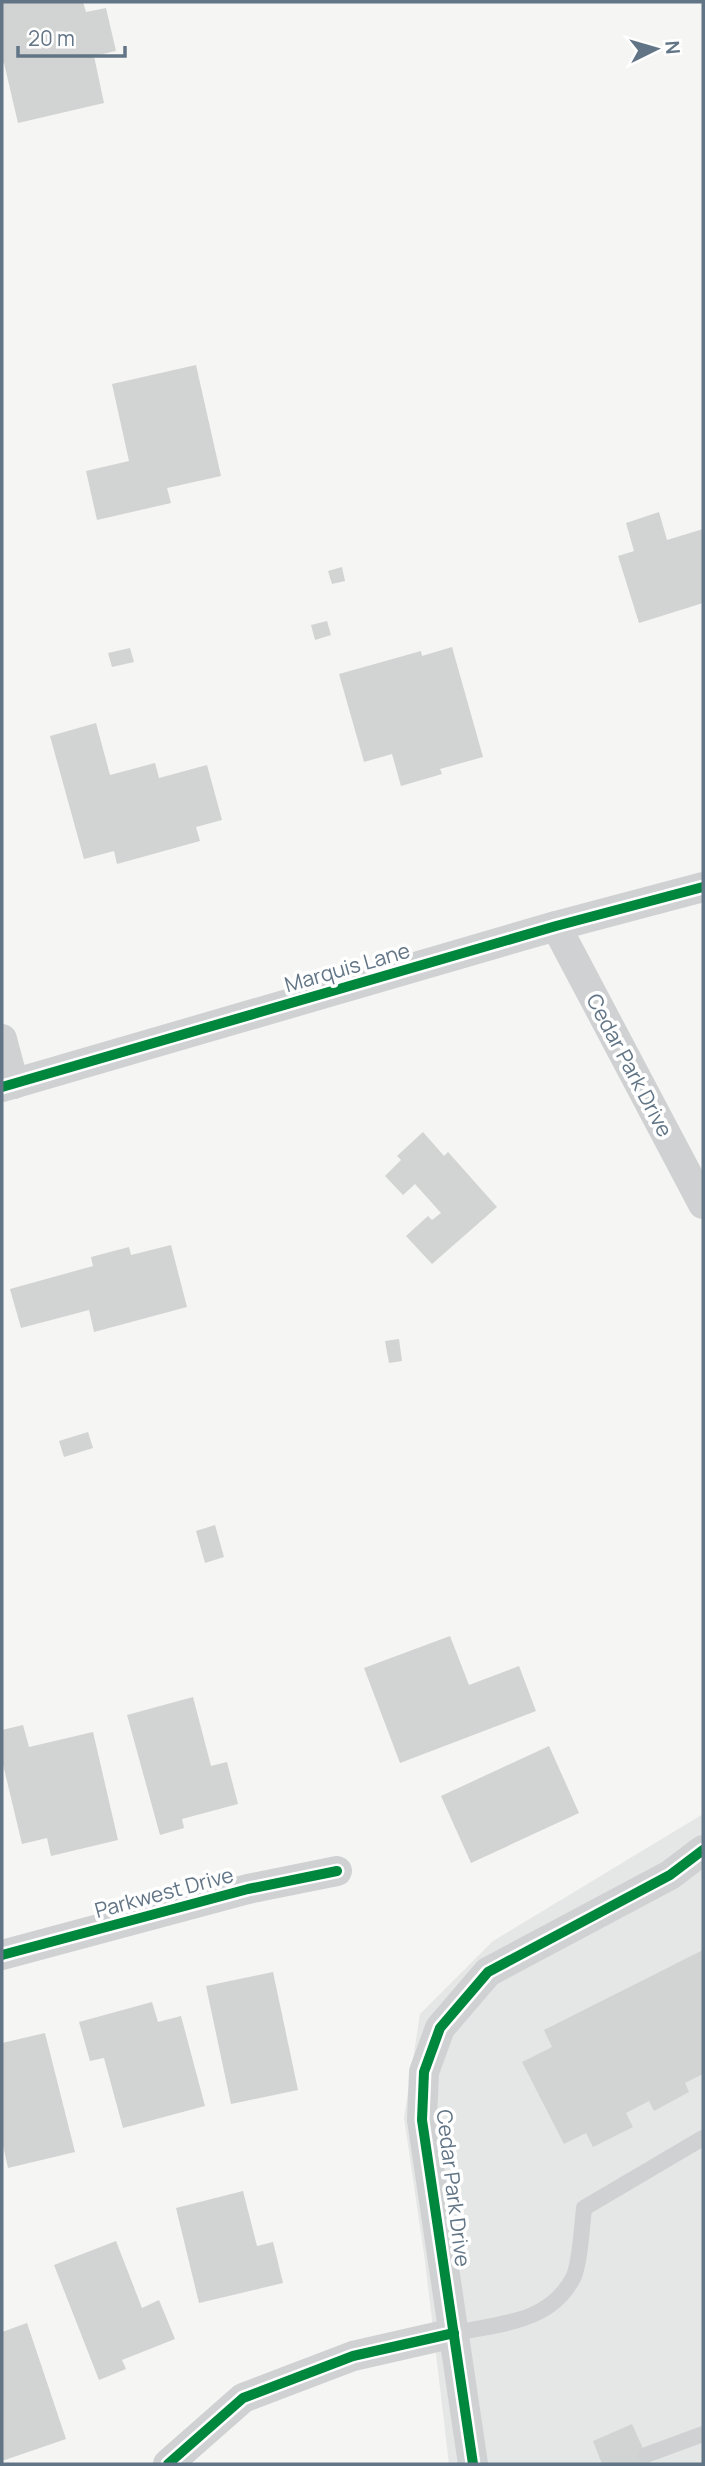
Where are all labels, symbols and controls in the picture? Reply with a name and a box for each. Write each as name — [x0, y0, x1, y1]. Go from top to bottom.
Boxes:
scale bar — [18, 14, 124, 58]
north arrow — [621, 14, 691, 84]
text: 20 m — [28, 24, 75, 52]
text: N — [659, 40, 686, 55]
street label: Marquis Lane — [281, 936, 413, 998]
street label: Cedar Park Drive — [580, 989, 680, 1141]
street label: Parkwest Drive — [92, 1860, 236, 1924]
street label: Cedar Park Drive — [430, 2108, 478, 2268]

